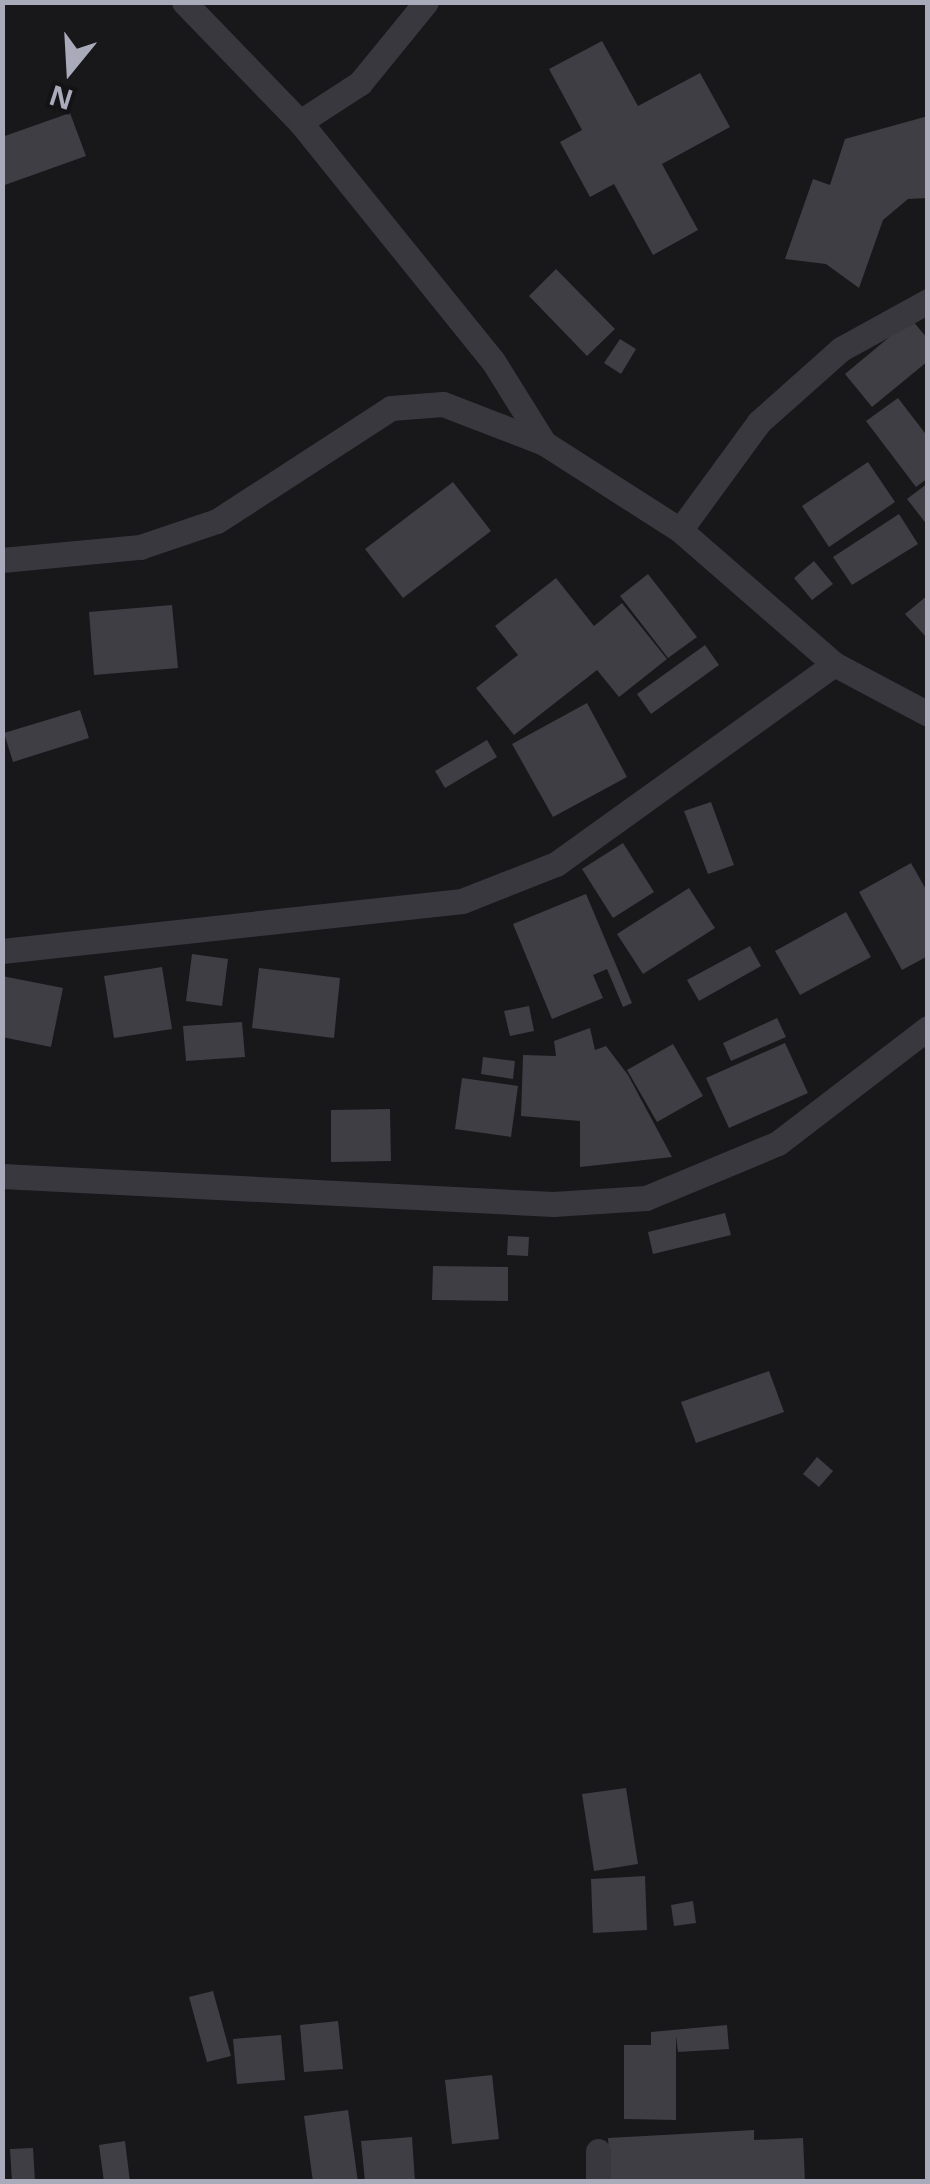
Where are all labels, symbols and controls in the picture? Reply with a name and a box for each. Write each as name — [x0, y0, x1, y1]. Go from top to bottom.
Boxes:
north arrow — [20, 20, 120, 120]
text: N — [44, 77, 77, 120]

